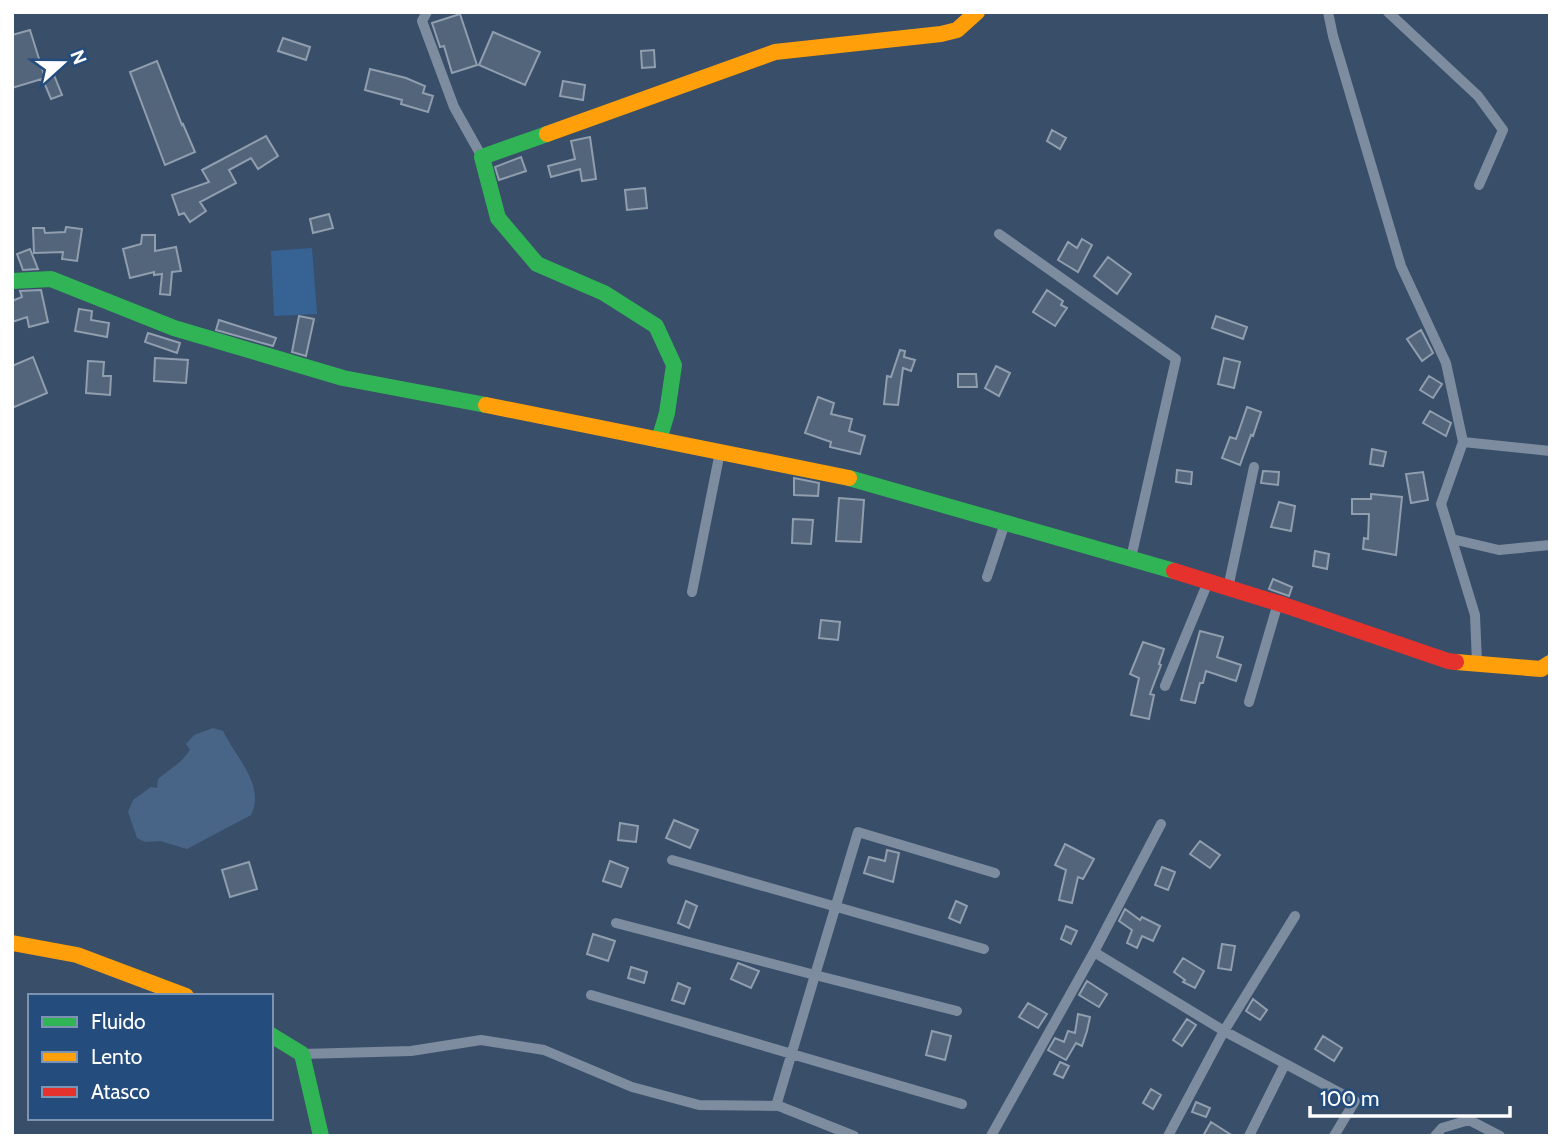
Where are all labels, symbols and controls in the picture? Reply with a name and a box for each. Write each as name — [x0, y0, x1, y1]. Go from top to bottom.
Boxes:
north arrow — [28, 28, 98, 98]
text: N — [65, 47, 92, 67]
legend — [28, 994, 273, 1120]
text: Fluido — [91, 1009, 146, 1034]
text: Lento — [91, 1044, 142, 1069]
scale bar — [1310, 1074, 1510, 1118]
text: Atasco — [91, 1079, 150, 1104]
text: 100 m — [1320, 1086, 1379, 1111]

